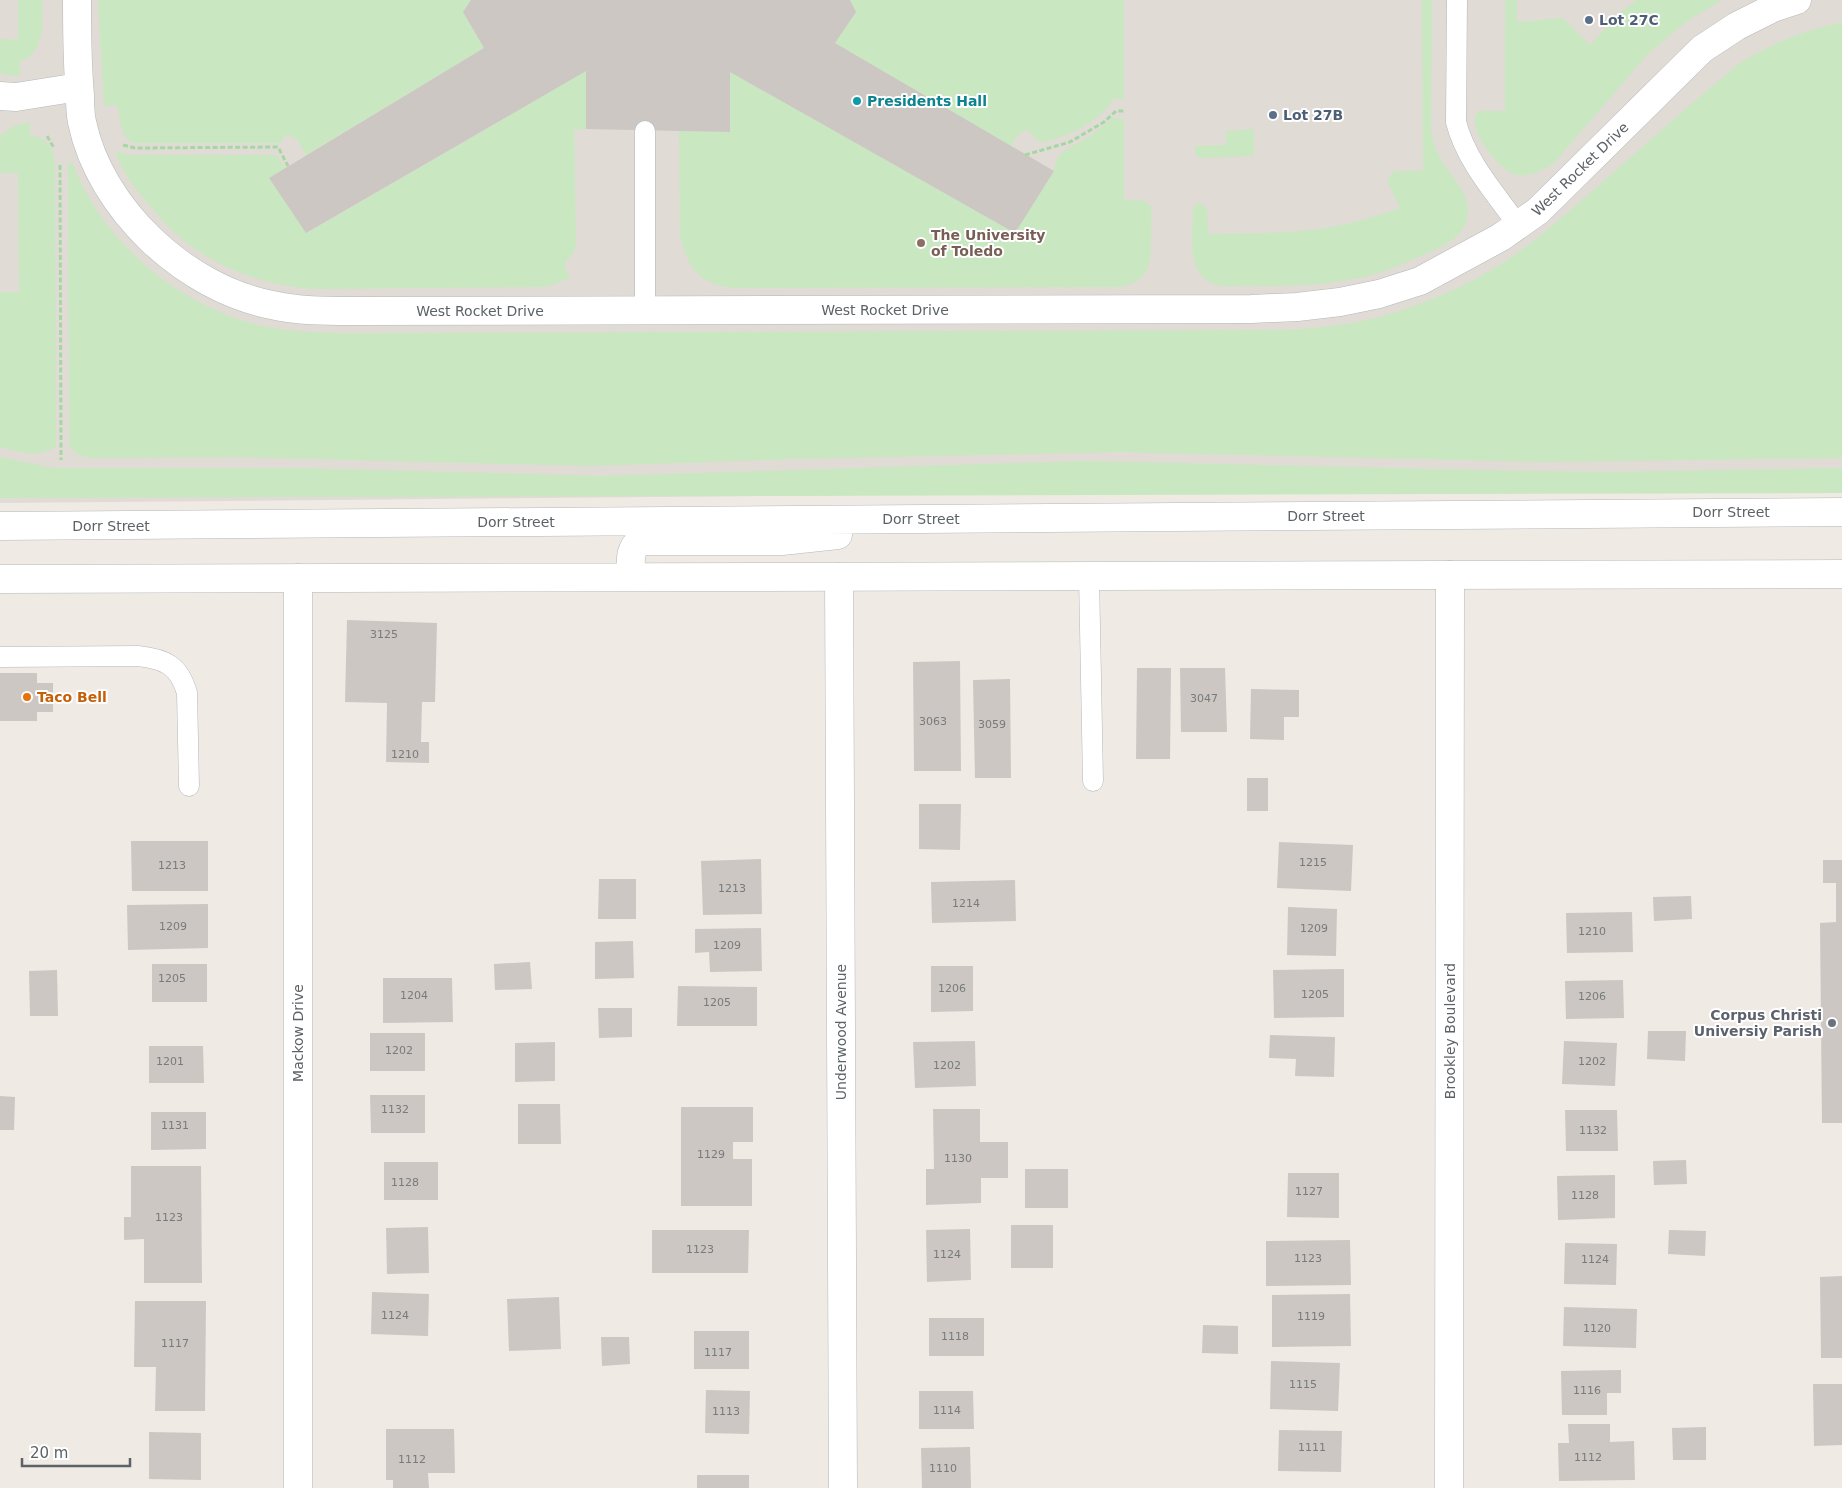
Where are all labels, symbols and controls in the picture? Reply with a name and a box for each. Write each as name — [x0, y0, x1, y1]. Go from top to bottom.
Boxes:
place label: Lot 27C — [1599, 12, 1659, 28]
marker: Lot 27C — [1583, 14, 1595, 26]
place label: Presidents Hall — [867, 93, 987, 109]
marker: Presidents Hall — [851, 95, 863, 107]
place label: Lot 27B — [1283, 107, 1343, 123]
marker: Lot 27B — [1267, 109, 1279, 121]
street label: West Rocket Drive — [1529, 119, 1631, 219]
place label: The University of Toledo — [931, 227, 1046, 259]
marker: The University of Toledo — [915, 237, 927, 249]
street label: West Rocket Drive — [821, 302, 949, 318]
street label: West Rocket Drive — [416, 303, 544, 319]
street label: Dorr Street — [1692, 504, 1770, 520]
street label: Dorr Street — [1287, 508, 1365, 524]
street label: Dorr Street — [882, 511, 960, 527]
street label: Dorr Street — [477, 514, 555, 530]
street label: Dorr Street — [72, 518, 150, 534]
house number: 3125 — [370, 628, 398, 641]
place label: Taco Bell — [37, 689, 107, 705]
marker: Taco Bell — [21, 691, 33, 703]
house number: 3047 — [1190, 692, 1218, 705]
house number: 3063 — [919, 715, 947, 728]
house number: 3059 — [978, 718, 1006, 731]
house number: 1210 — [391, 748, 419, 761]
house number: 1215 — [1299, 856, 1327, 869]
house number: 1213 — [158, 859, 186, 872]
house number: 1213 — [718, 882, 746, 895]
house number: 1214 — [952, 897, 980, 910]
house number: 1209 — [159, 920, 187, 933]
house number: 1209 — [1300, 922, 1328, 935]
house number: 1210 — [1578, 925, 1606, 938]
house number: 1209 — [713, 939, 741, 952]
street label: Brookley Boulevard — [1442, 963, 1458, 1099]
street label: Underwood Avenue — [833, 964, 849, 1100]
house number: 1205 — [158, 972, 186, 985]
house number: 1206 — [938, 982, 966, 995]
street label: Mackow Drive — [290, 984, 306, 1082]
house number: 1205 — [1301, 988, 1329, 1001]
house number: 1204 — [400, 989, 428, 1002]
house number: 1206 — [1578, 990, 1606, 1003]
house number: 1205 — [703, 996, 731, 1009]
place label: Corpus Christi Universiy Parish — [1694, 1007, 1822, 1039]
marker: Corpus Christi Universiy Parish — [1826, 1017, 1838, 1029]
house number: 1202 — [385, 1044, 413, 1057]
house number: 1201 — [156, 1055, 184, 1068]
house number: 1202 — [1578, 1055, 1606, 1068]
house number: 1202 — [933, 1059, 961, 1072]
house number: 1132 — [381, 1103, 409, 1116]
house number: 1131 — [161, 1119, 189, 1132]
house number: 1132 — [1579, 1124, 1607, 1137]
house number: 1129 — [697, 1148, 725, 1161]
house number: 1130 — [944, 1152, 972, 1165]
house number: 1128 — [391, 1176, 419, 1189]
house number: 1127 — [1295, 1185, 1323, 1198]
house number: 1128 — [1571, 1189, 1599, 1202]
house number: 1123 — [155, 1211, 183, 1224]
house number: 1123 — [686, 1243, 714, 1256]
house number: 1124 — [933, 1248, 961, 1261]
house number: 1123 — [1294, 1252, 1322, 1265]
house number: 1124 — [1581, 1253, 1609, 1266]
house number: 1124 — [381, 1309, 409, 1322]
house number: 1119 — [1297, 1310, 1325, 1323]
house number: 1120 — [1583, 1322, 1611, 1335]
house number: 1118 — [941, 1330, 969, 1343]
house number: 1117 — [161, 1337, 189, 1350]
house number: 1117 — [704, 1346, 732, 1359]
house number: 1115 — [1289, 1378, 1317, 1391]
house number: 1116 — [1573, 1384, 1601, 1397]
house number: 1114 — [933, 1404, 961, 1417]
house number: 1113 — [712, 1405, 740, 1418]
scale bar — [22, 1436, 130, 1468]
house number: 1111 — [1298, 1441, 1326, 1454]
text: 20 m — [30, 1444, 68, 1462]
house number: 1112 — [1574, 1451, 1602, 1464]
house number: 1112 — [398, 1453, 426, 1466]
house number: 1110 — [929, 1462, 957, 1475]

